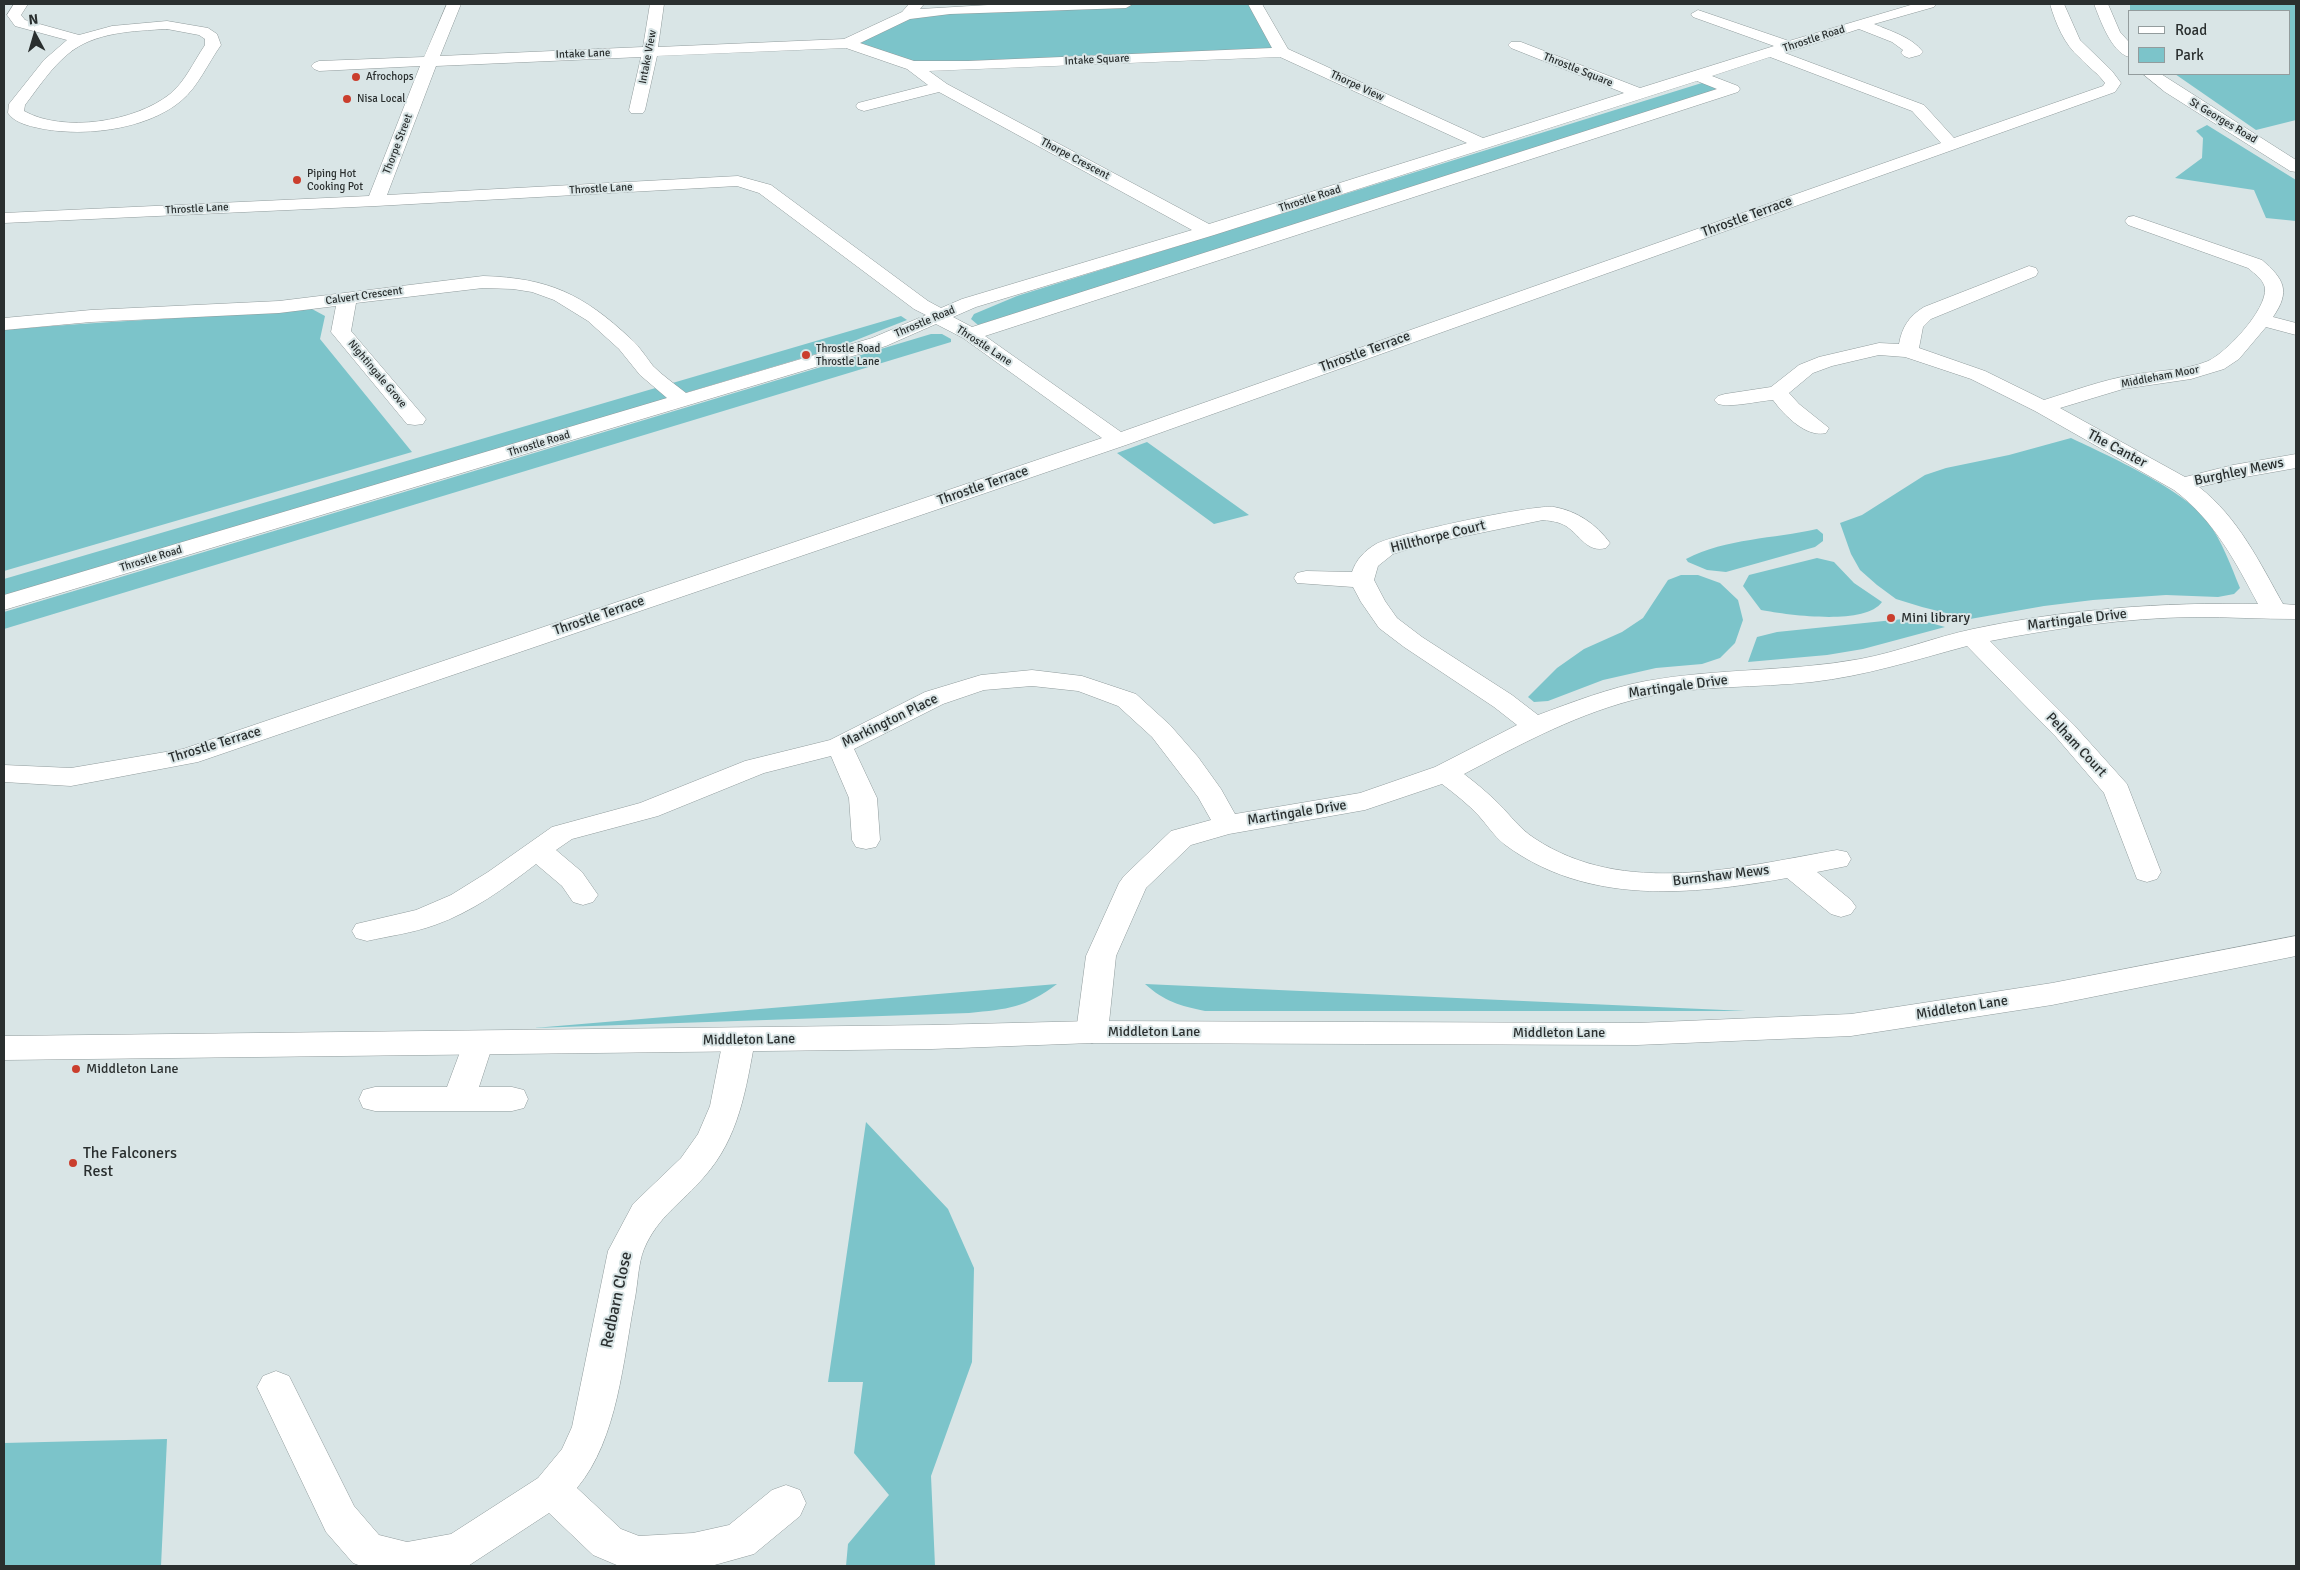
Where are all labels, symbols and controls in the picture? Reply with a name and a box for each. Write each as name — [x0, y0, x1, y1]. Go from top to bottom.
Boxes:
north arrow — [10, 10, 60, 60]
legend — [2128, 10, 2290, 75]
text: N — [28, 11, 39, 29]
text: Road — [2175, 21, 2207, 39]
street label: Throstle Road — [1781, 23, 1847, 55]
street label: Intake View — [636, 29, 660, 85]
street label: Intake Lane — [555, 46, 611, 62]
text: Park — [2175, 46, 2204, 64]
street label: Throstle Square — [1541, 50, 1615, 90]
street label: Intake Square — [1064, 52, 1130, 68]
street label: Thorpe View — [1328, 68, 1386, 104]
place label: Afrochops — [366, 70, 414, 84]
marker: Afrochops — [350, 71, 362, 83]
place label: Nisa Local — [357, 92, 405, 106]
marker: Nisa Local — [341, 93, 353, 105]
street label: St Georges Road — [2187, 96, 2259, 146]
street label: Thorpe Street — [380, 112, 416, 176]
street label: Thorpe Crescent — [1038, 135, 1112, 183]
place label: Piping Hot Cooking Pot — [307, 167, 363, 193]
marker: Piping Hot Cooking Pot — [291, 174, 303, 186]
street label: Throstle Lane — [569, 181, 633, 197]
street label: Throstle Road — [1277, 183, 1343, 215]
street label: Throstle Terrace — [1699, 193, 1795, 241]
street label: Throstle Lane — [165, 201, 229, 217]
street label: Calvert Crescent — [325, 284, 403, 308]
street label: Throstle Road — [893, 303, 957, 341]
street label: Throstle Lane — [954, 323, 1014, 369]
street label: Throstle Terrace — [1317, 328, 1413, 376]
street label: Nightingale Grove — [345, 337, 409, 411]
place label: Throstle Road Throstle Lane — [816, 342, 880, 368]
marker: Throstle Road Throstle Lane — [800, 349, 812, 361]
street label: Middleham Moor — [2120, 363, 2200, 391]
street label: The Canter — [2085, 426, 2149, 472]
street label: Throstle Road — [506, 428, 572, 460]
street label: Burghley Mews — [2193, 454, 2285, 490]
street label: Throstle Terrace — [935, 463, 1031, 509]
street label: Hillthorpe Court — [1389, 517, 1487, 557]
street label: Throstle Road — [118, 543, 184, 575]
street label: Throstle Terrace — [551, 593, 647, 639]
street label: Martingale Drive — [2026, 606, 2128, 634]
place label: Mini library — [1901, 610, 1970, 626]
marker: Mini library — [1885, 612, 1897, 624]
street label: Martingale Drive — [1627, 672, 1729, 702]
street label: Markington Place — [839, 690, 941, 752]
street label: Pelham Court — [2042, 710, 2110, 780]
street label: Throstle Terrace — [167, 723, 263, 767]
street label: Martingale Drive — [1246, 797, 1348, 829]
street label: Burnshaw Mews — [1672, 862, 1770, 890]
street label: Middleton Lane — [1915, 992, 2009, 1024]
street label: Middleton Lane — [1108, 1024, 1200, 1040]
street label: Middleton Lane — [1513, 1025, 1605, 1041]
street label: Middleton Lane — [703, 1031, 795, 1049]
place label: Middleton Lane — [86, 1061, 179, 1077]
marker: Middleton Lane — [70, 1063, 82, 1075]
place label: The Falconers Rest — [83, 1144, 177, 1182]
marker: The Falconers Rest — [67, 1157, 79, 1169]
street label: Redbarn Close — [597, 1250, 637, 1350]

